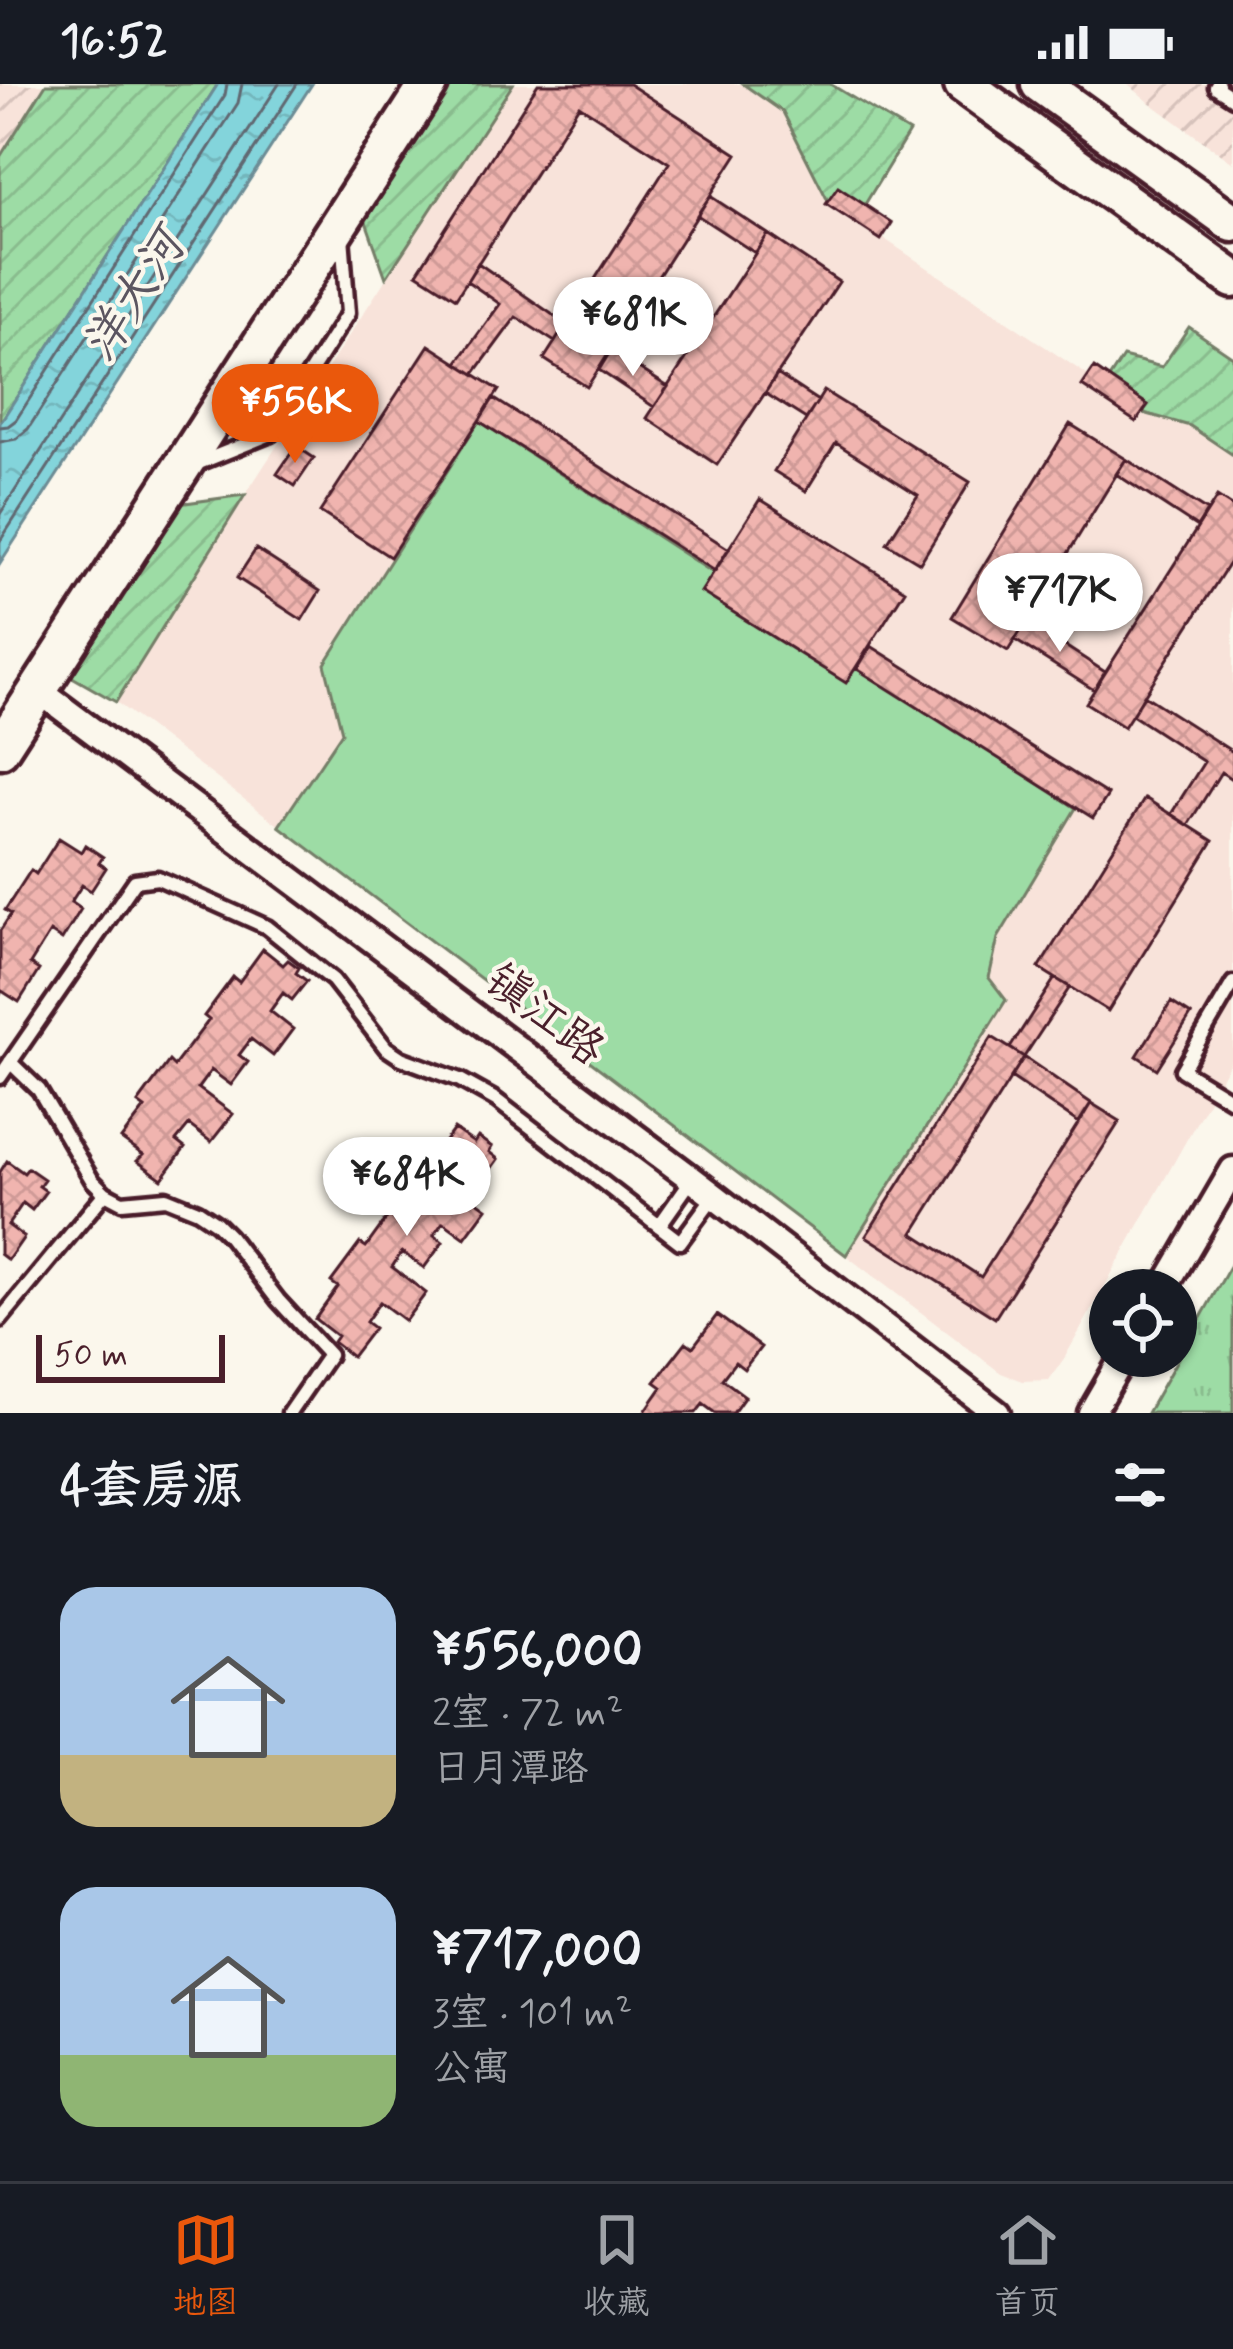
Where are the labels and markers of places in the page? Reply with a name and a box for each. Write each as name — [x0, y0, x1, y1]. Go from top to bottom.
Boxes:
pin: ¥681K — [549, 277, 717, 379]
pin: ¥556K — [211, 364, 379, 466]
pin: ¥717K — [976, 553, 1144, 655]
pin: ¥684K — [323, 1137, 491, 1239]

